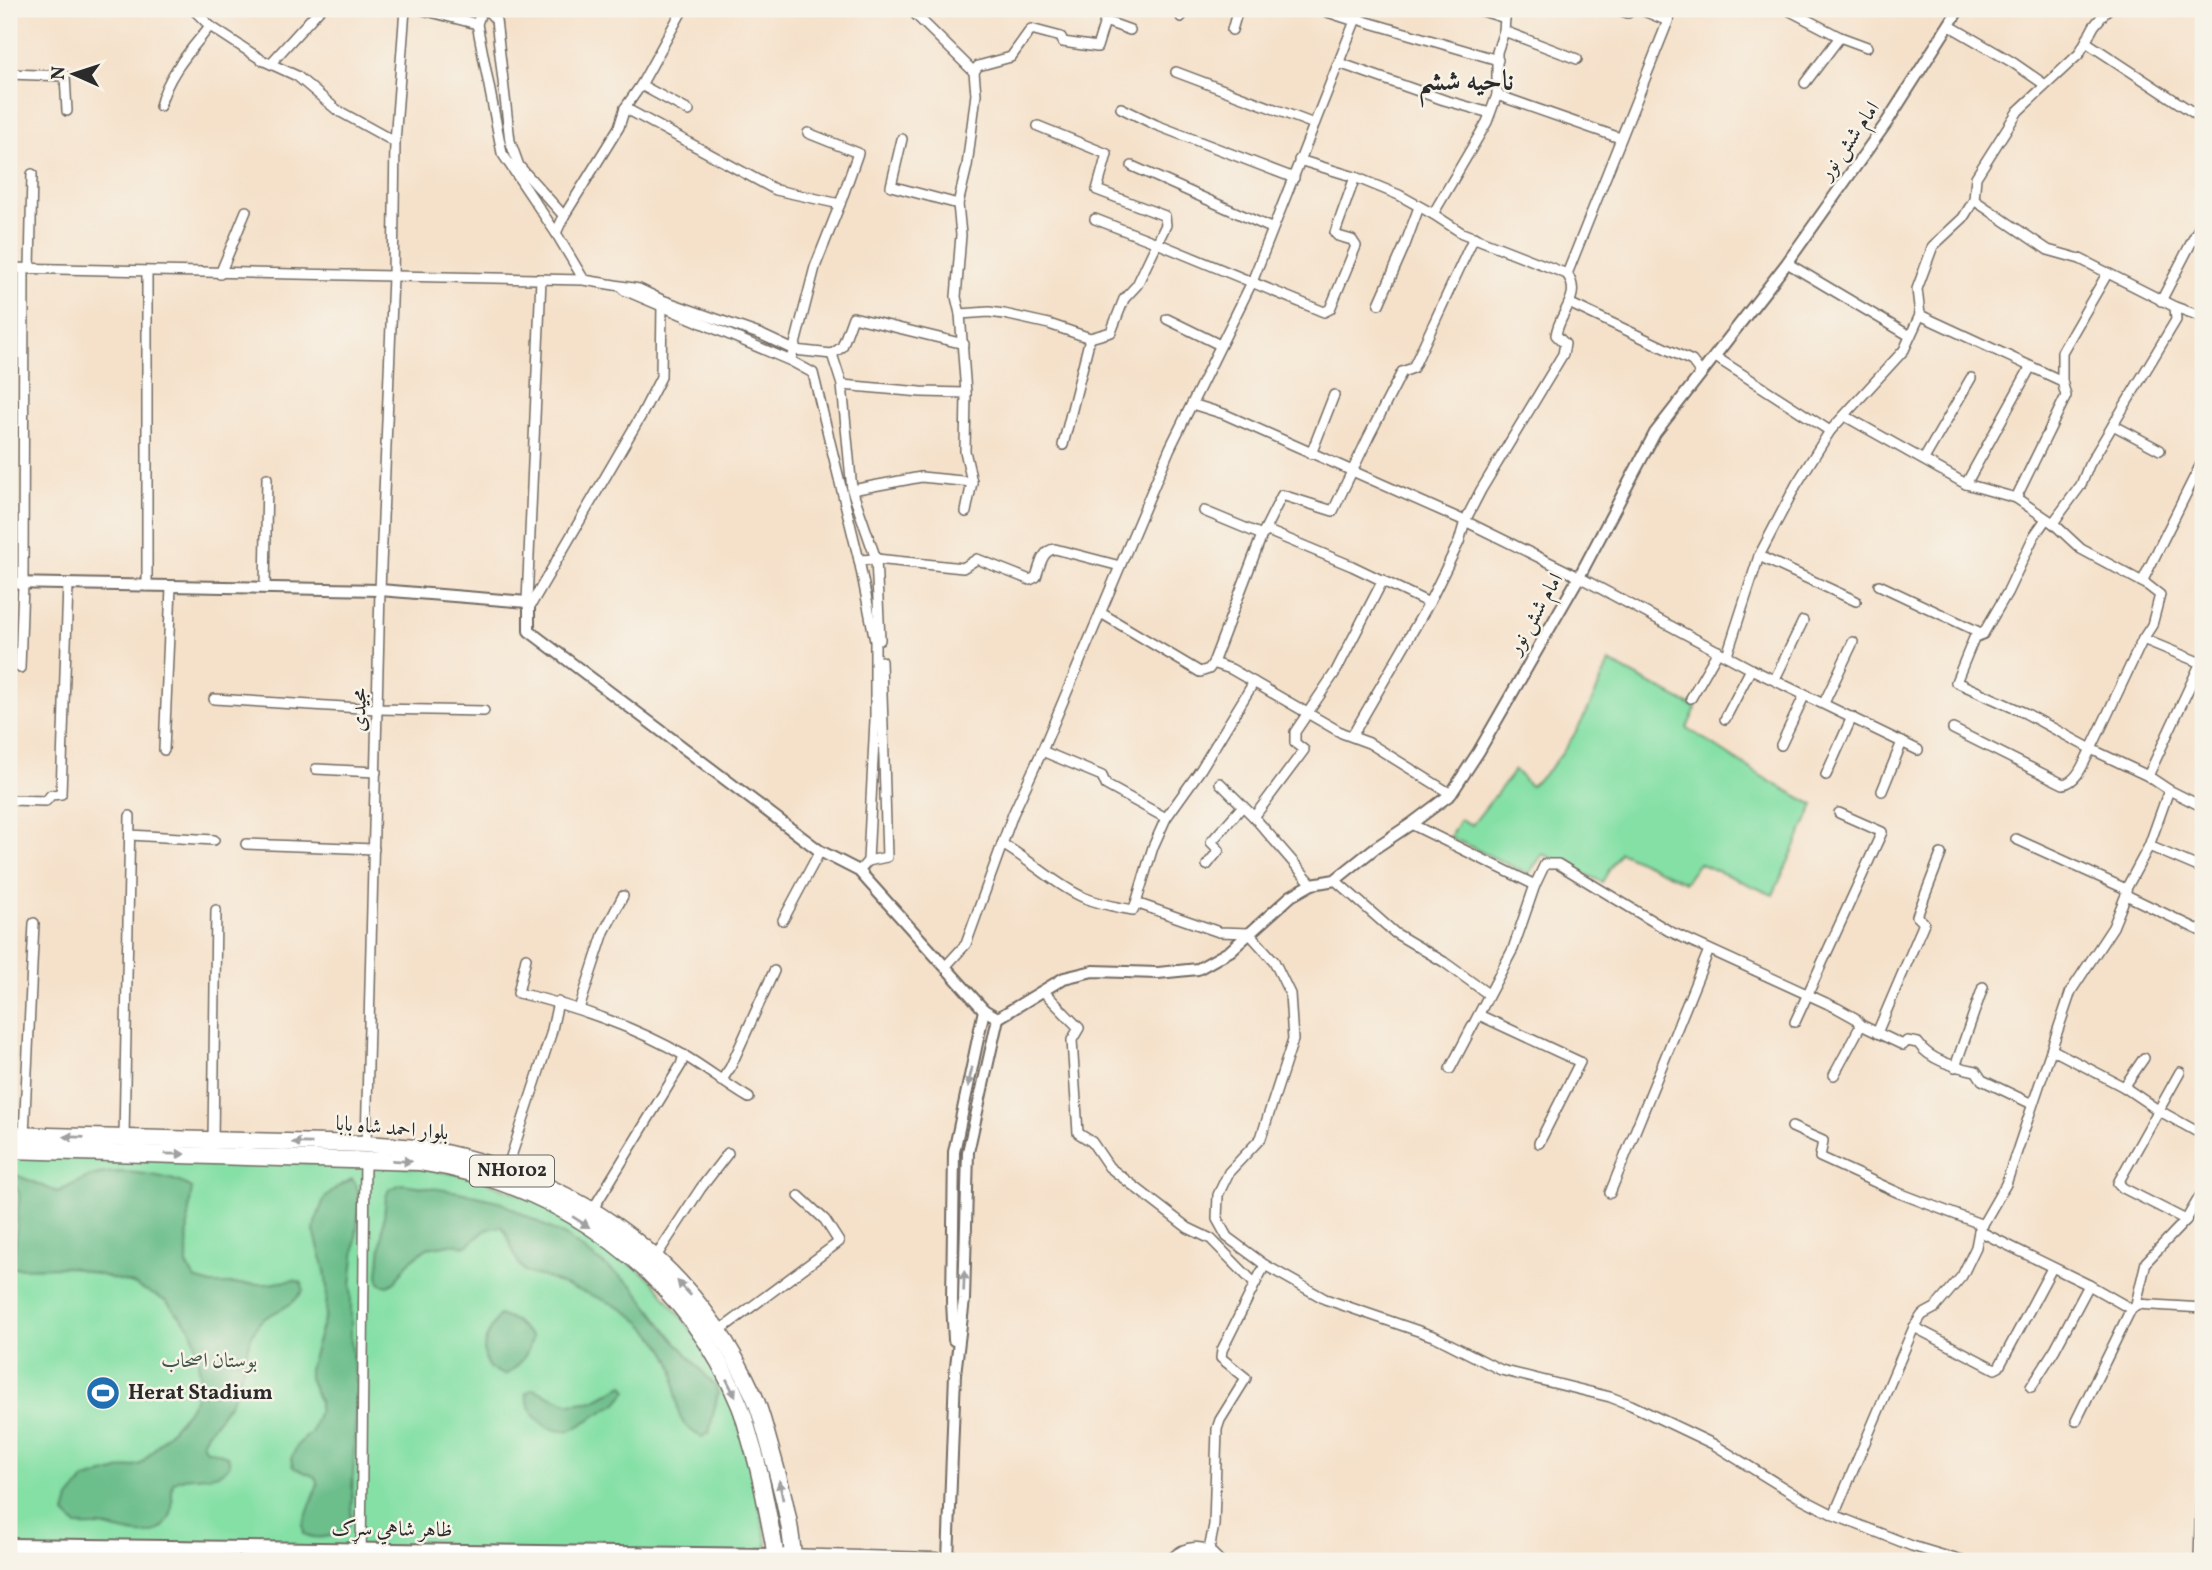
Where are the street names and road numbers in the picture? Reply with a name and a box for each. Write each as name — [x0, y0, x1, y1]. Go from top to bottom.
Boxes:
street label: امام شش نور — [1811, 96, 1889, 189]
street label: امام شش نور — [1500, 568, 1573, 663]
street label: مجیدی — [345, 688, 375, 732]
street label: بلوار احمد شاه بابا — [334, 1110, 450, 1148]
road number: NH0102 — [470, 1156, 554, 1186]
street label: ظاهر شاهي سړک — [331, 1514, 453, 1547]

